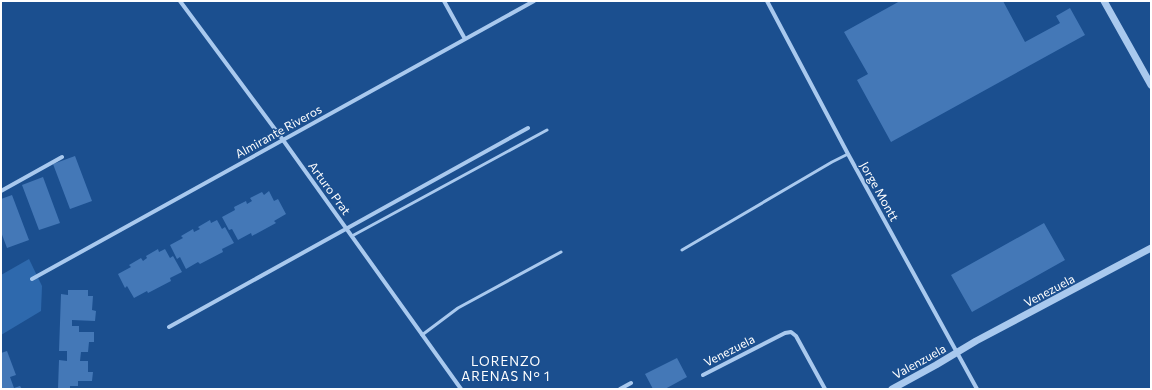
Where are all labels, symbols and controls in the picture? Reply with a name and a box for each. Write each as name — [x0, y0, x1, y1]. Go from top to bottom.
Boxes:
street label: Almirante Riveros — [232, 101, 324, 161]
street label: Arturo Prat — [306, 159, 354, 217]
street label: Jorge Montt — [857, 159, 902, 224]
street label: Venezuela — [1021, 271, 1077, 309]
street label: Venezuela — [701, 331, 757, 369]
street label: Valenzuela — [890, 341, 948, 381]
district label: LORENZO ARENAS N° 1 — [461, 353, 551, 384]

